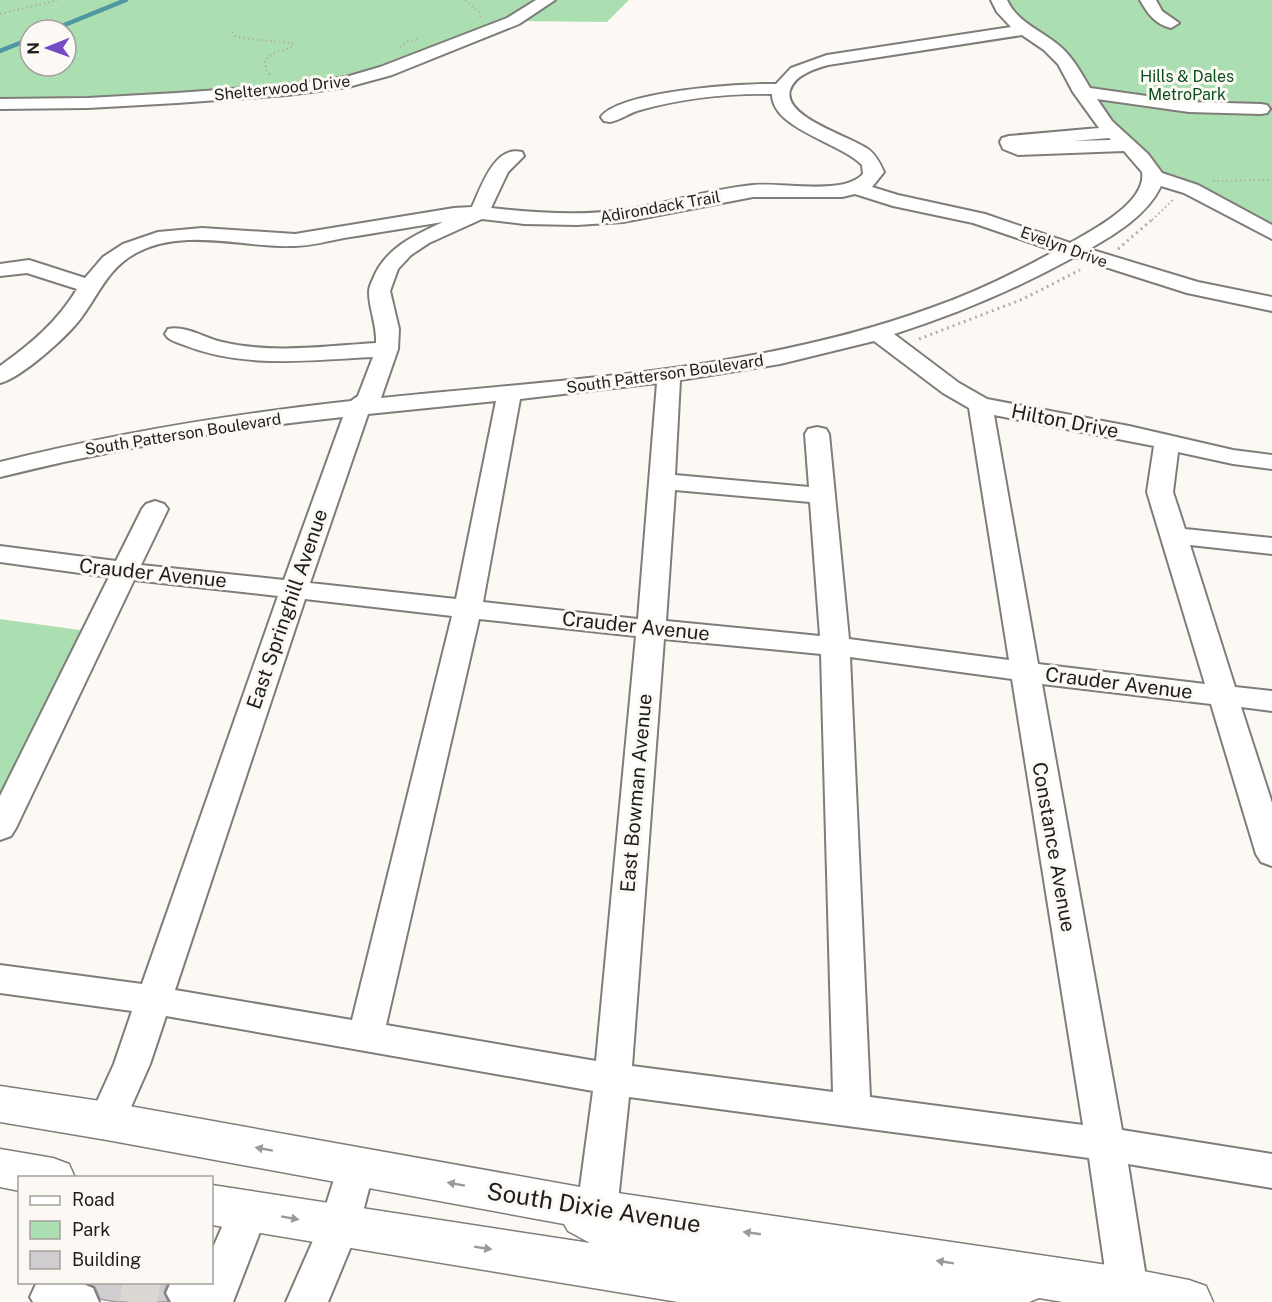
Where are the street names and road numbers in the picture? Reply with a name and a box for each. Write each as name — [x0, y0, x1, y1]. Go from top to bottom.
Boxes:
street label: Shelterwood Drive — [213, 71, 351, 105]
street label: Adirondack Trail — [598, 187, 722, 227]
street label: Evelyn Drive — [1018, 222, 1110, 272]
street label: South Patterson Boulevard — [565, 351, 765, 397]
street label: Hilton Drive — [1009, 399, 1121, 443]
street label: South Patterson Boulevard — [83, 409, 283, 459]
street label: East Springhill Avenue — [241, 506, 333, 712]
street label: Crauder Avenue — [78, 553, 228, 593]
street label: Crauder Avenue — [561, 606, 711, 646]
street label: Crauder Avenue — [1044, 662, 1194, 704]
street label: East Bowman Avenue — [615, 693, 657, 893]
street label: Constance Avenue — [1027, 760, 1081, 934]
street label: South Dixie Avenue — [485, 1176, 703, 1238]

